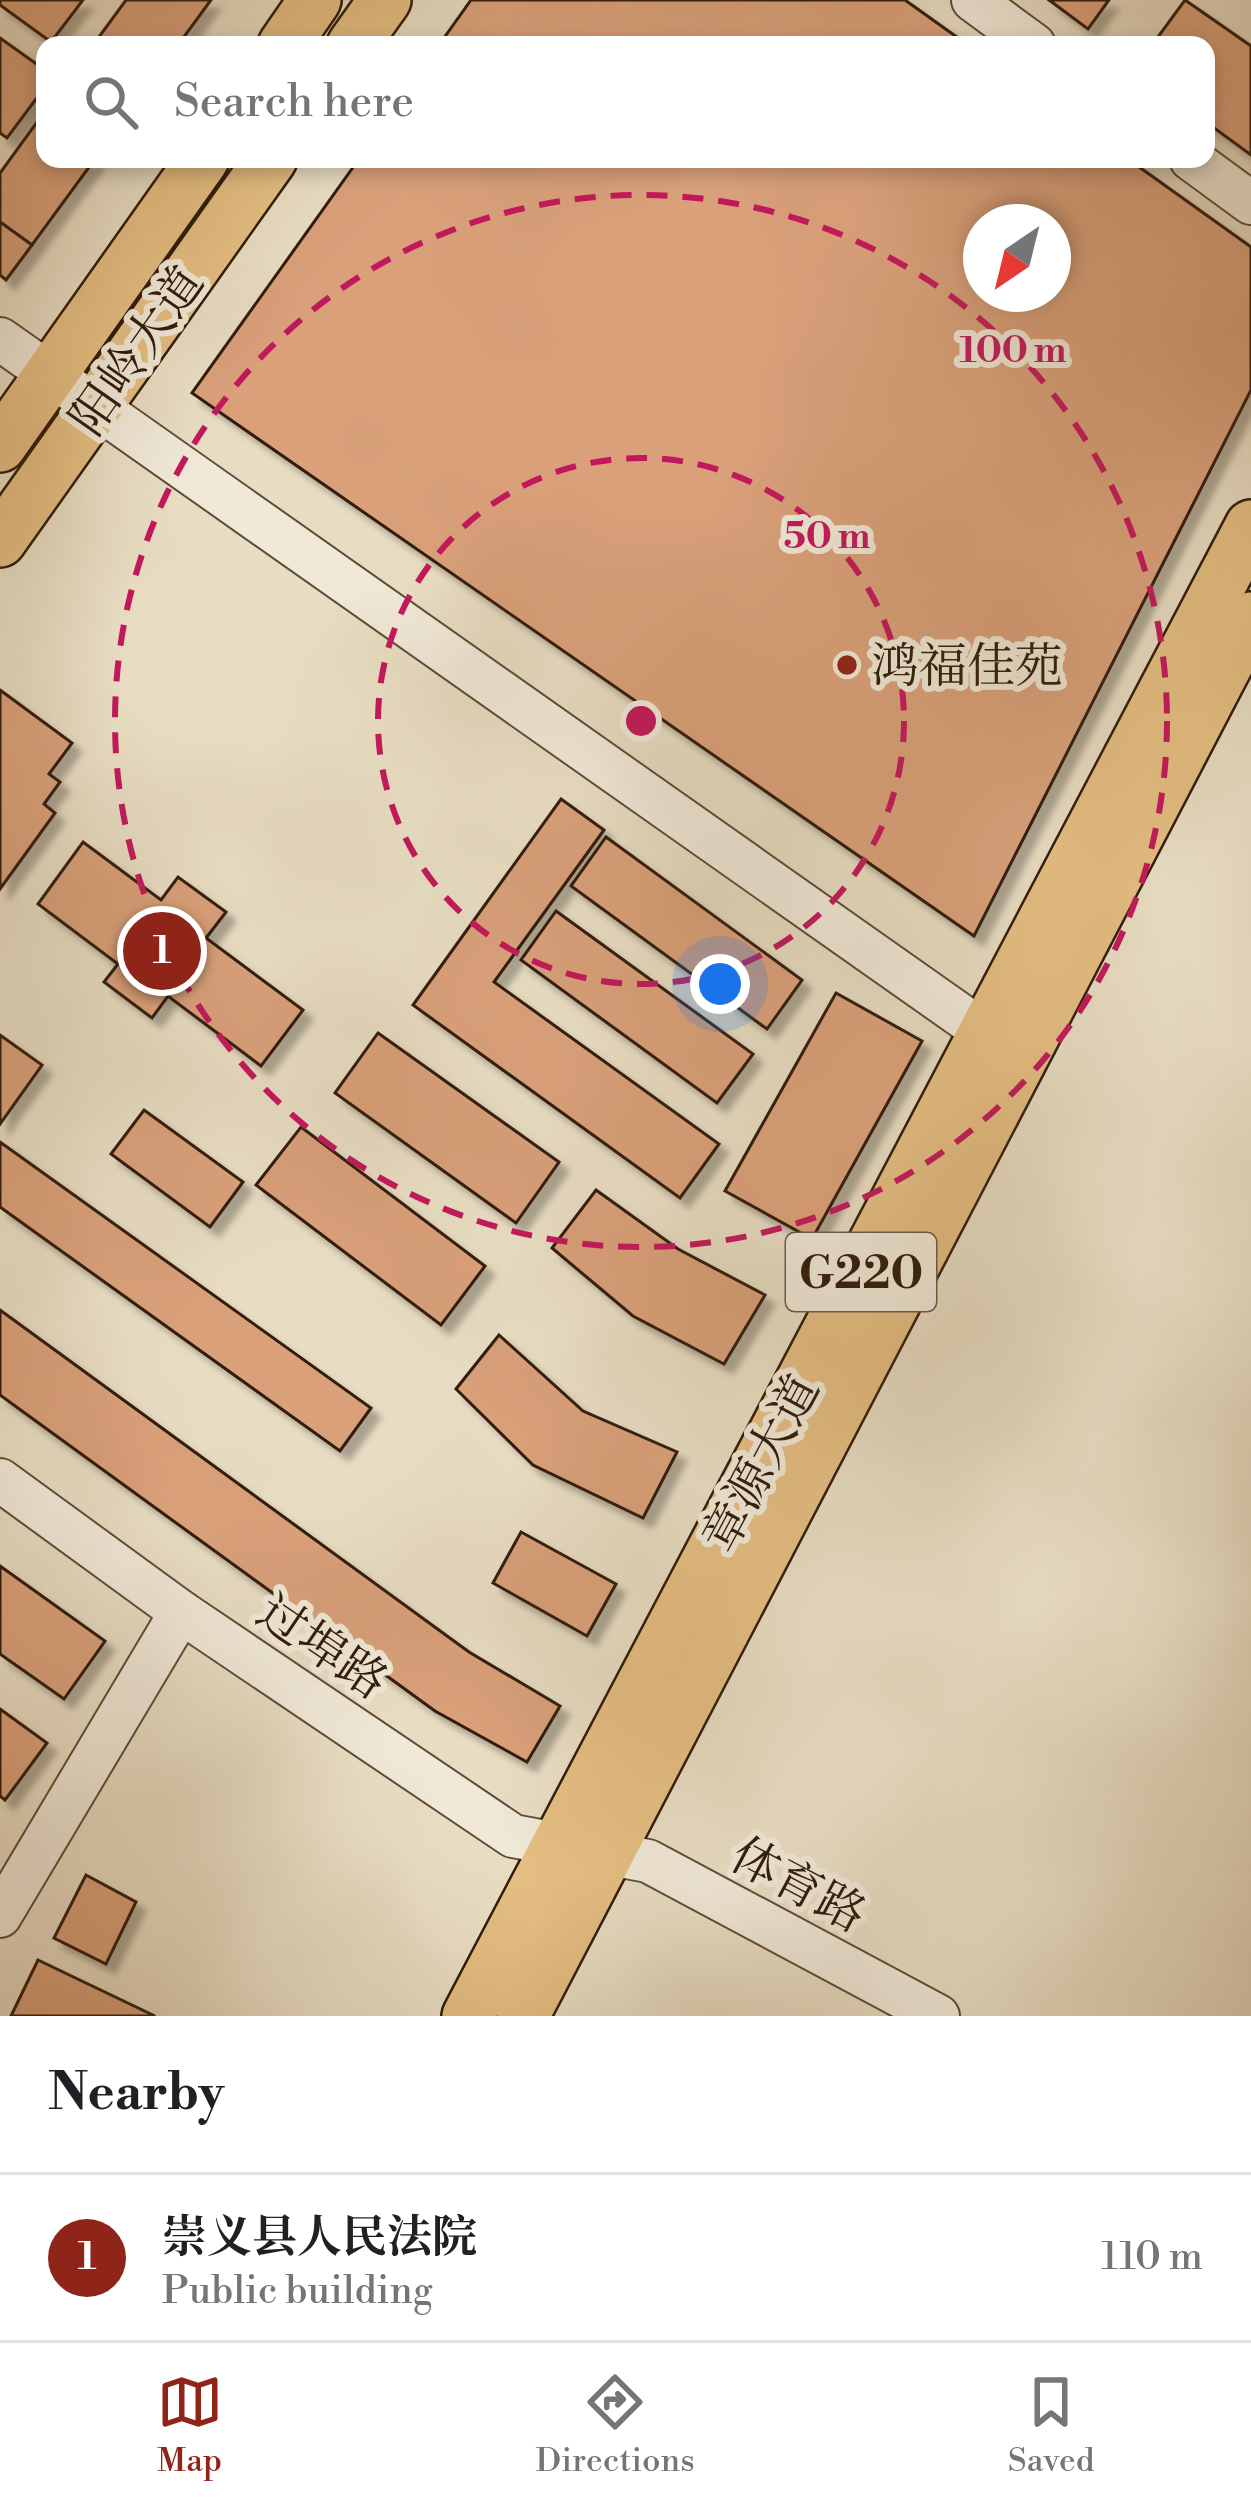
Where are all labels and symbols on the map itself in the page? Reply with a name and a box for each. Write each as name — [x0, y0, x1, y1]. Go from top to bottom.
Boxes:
north arrow — [963, 204, 1071, 312]
street label: 阳岭大道 — [59, 256, 218, 448]
text: 100 m — [960, 329, 1067, 374]
text: 50 m — [783, 515, 871, 560]
place label: 鸿福佳苑 — [871, 638, 1063, 698]
marker: 鸿福佳苑 — [834, 652, 860, 678]
centre of rings — [620, 700, 662, 742]
pin: 1 — [123, 906, 201, 996]
your location — [690, 954, 750, 1014]
road number: G220 — [786, 1233, 936, 1311]
street label: 章源大道 — [691, 1366, 834, 1563]
street label: 过埠路 — [245, 1583, 398, 1714]
street label: 体育路 — [720, 1826, 875, 1947]

